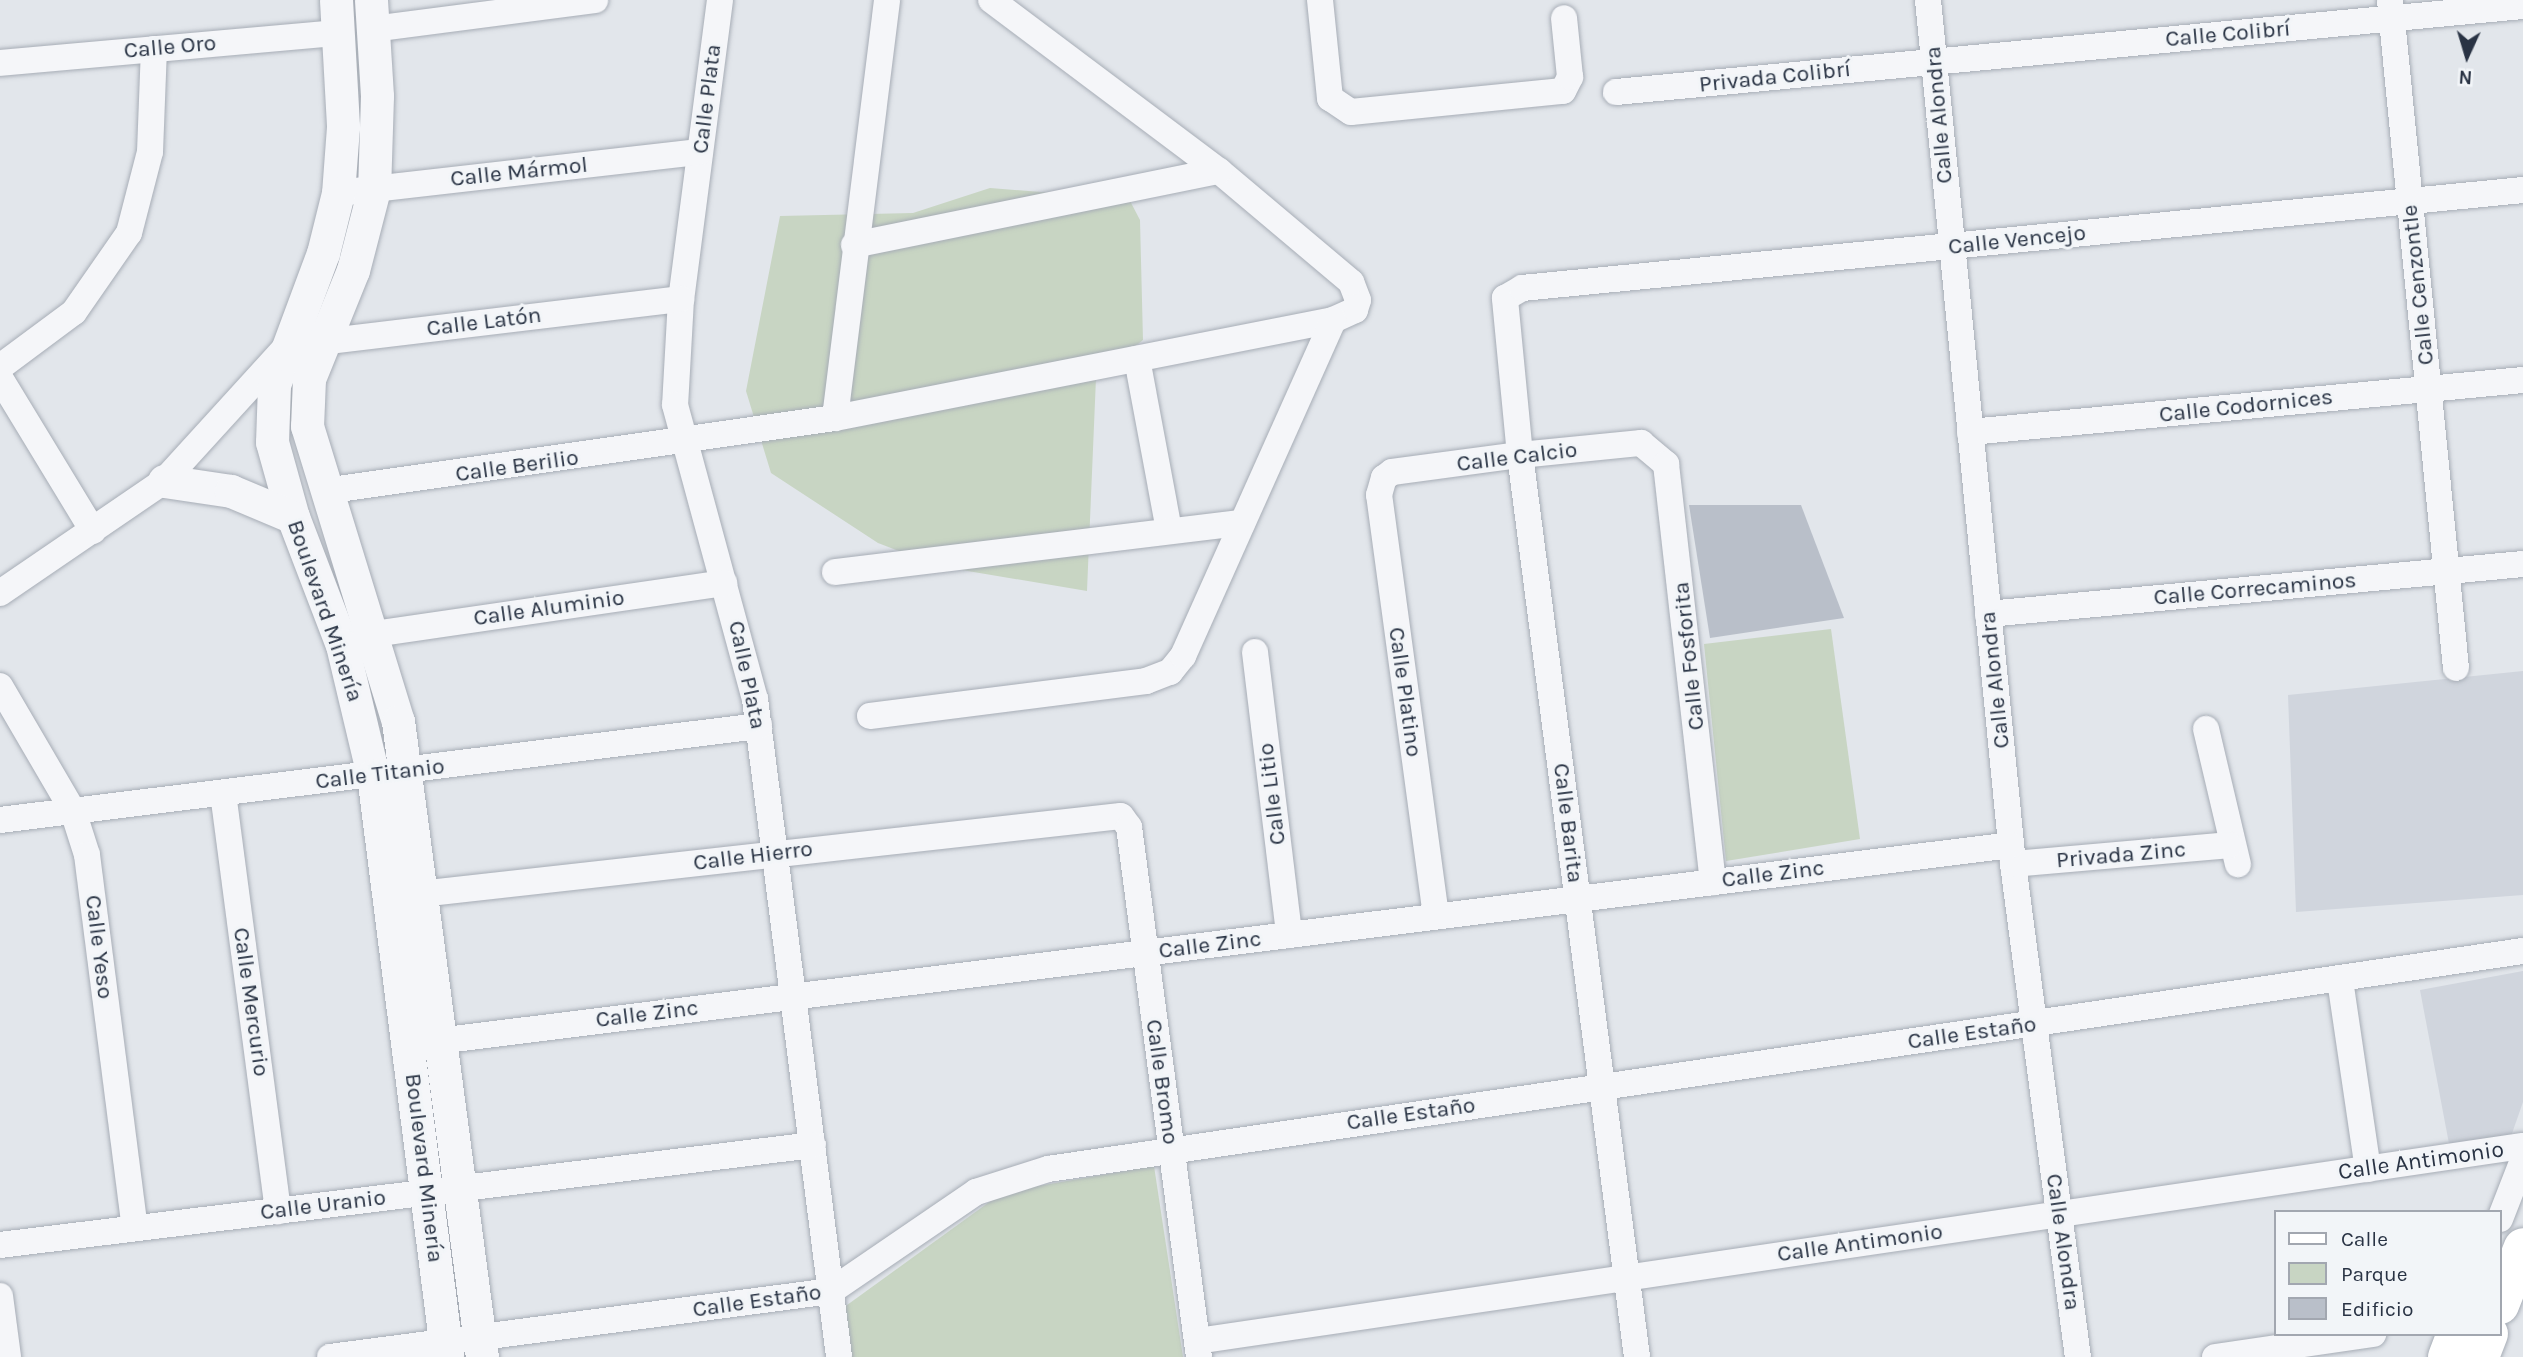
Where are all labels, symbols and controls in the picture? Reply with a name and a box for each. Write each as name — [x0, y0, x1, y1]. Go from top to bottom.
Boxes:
street label: Calle Colibrí — [2164, 15, 2292, 53]
north arrow — [2432, 21, 2502, 91]
street label: Calle Oro — [123, 29, 217, 65]
street label: Calle Plata — [687, 43, 727, 155]
street label: Calle Alondra — [1919, 45, 1959, 185]
street label: Privada Colibrí — [1698, 55, 1852, 99]
text: N — [2458, 66, 2473, 88]
street label: Calle Mármol — [449, 151, 589, 193]
street label: Calle Cenzontle — [2396, 204, 2440, 366]
street label: Calle Vencejo — [1947, 219, 2087, 261]
street label: Calle Latón — [425, 301, 543, 343]
street label: Calle Codornices — [2158, 383, 2334, 429]
street label: Calle Calcio — [1455, 436, 1579, 478]
street label: Calle Berilio — [454, 444, 580, 488]
street label: Boulevard Minería — [281, 516, 369, 706]
street label: Calle Correcaminos — [2152, 566, 2358, 612]
street label: Calle Fosforita — [1667, 580, 1711, 732]
street label: Calle Aluminio — [472, 584, 626, 632]
street label: Calle Alondra — [1974, 610, 2016, 750]
street label: Calle Plata — [722, 618, 772, 732]
street label: Calle Platino — [1382, 625, 1428, 759]
street label: Calle Litio — [1252, 741, 1292, 847]
street label: Calle Titanio — [314, 752, 446, 796]
street label: Calle Barita — [1547, 762, 1589, 884]
street label: Calle Hierro — [692, 835, 814, 877]
street label: Privada Zinc — [2055, 836, 2187, 874]
street label: Calle Zinc — [1720, 854, 1826, 894]
street label: Calle Yeso — [79, 893, 119, 1001]
street label: Calle Zinc — [1157, 925, 1263, 965]
street label: Calle Mercurio — [227, 926, 275, 1078]
street label: Calle Zinc — [594, 994, 700, 1034]
street label: Calle Estaño — [1906, 1010, 2038, 1056]
street label: Calle Bromo — [1140, 1018, 1184, 1146]
street label: Boulevard Minería — [399, 1072, 449, 1264]
street label: Calle Estaño — [1345, 1091, 1477, 1137]
street label: Calle Antimonio — [2336, 1136, 2506, 1186]
street label: Calle Alondra — [2040, 1172, 2086, 1312]
street label: Calle Uranio — [259, 1184, 387, 1226]
legend — [2274, 1210, 2502, 1336]
street label: Calle Antimonio — [1775, 1218, 1945, 1268]
text: Calle — [2341, 1227, 2388, 1251]
text: Parque — [2341, 1262, 2408, 1286]
street label: Calle Estaño — [691, 1278, 823, 1324]
text: Edificio — [2341, 1297, 2414, 1321]

